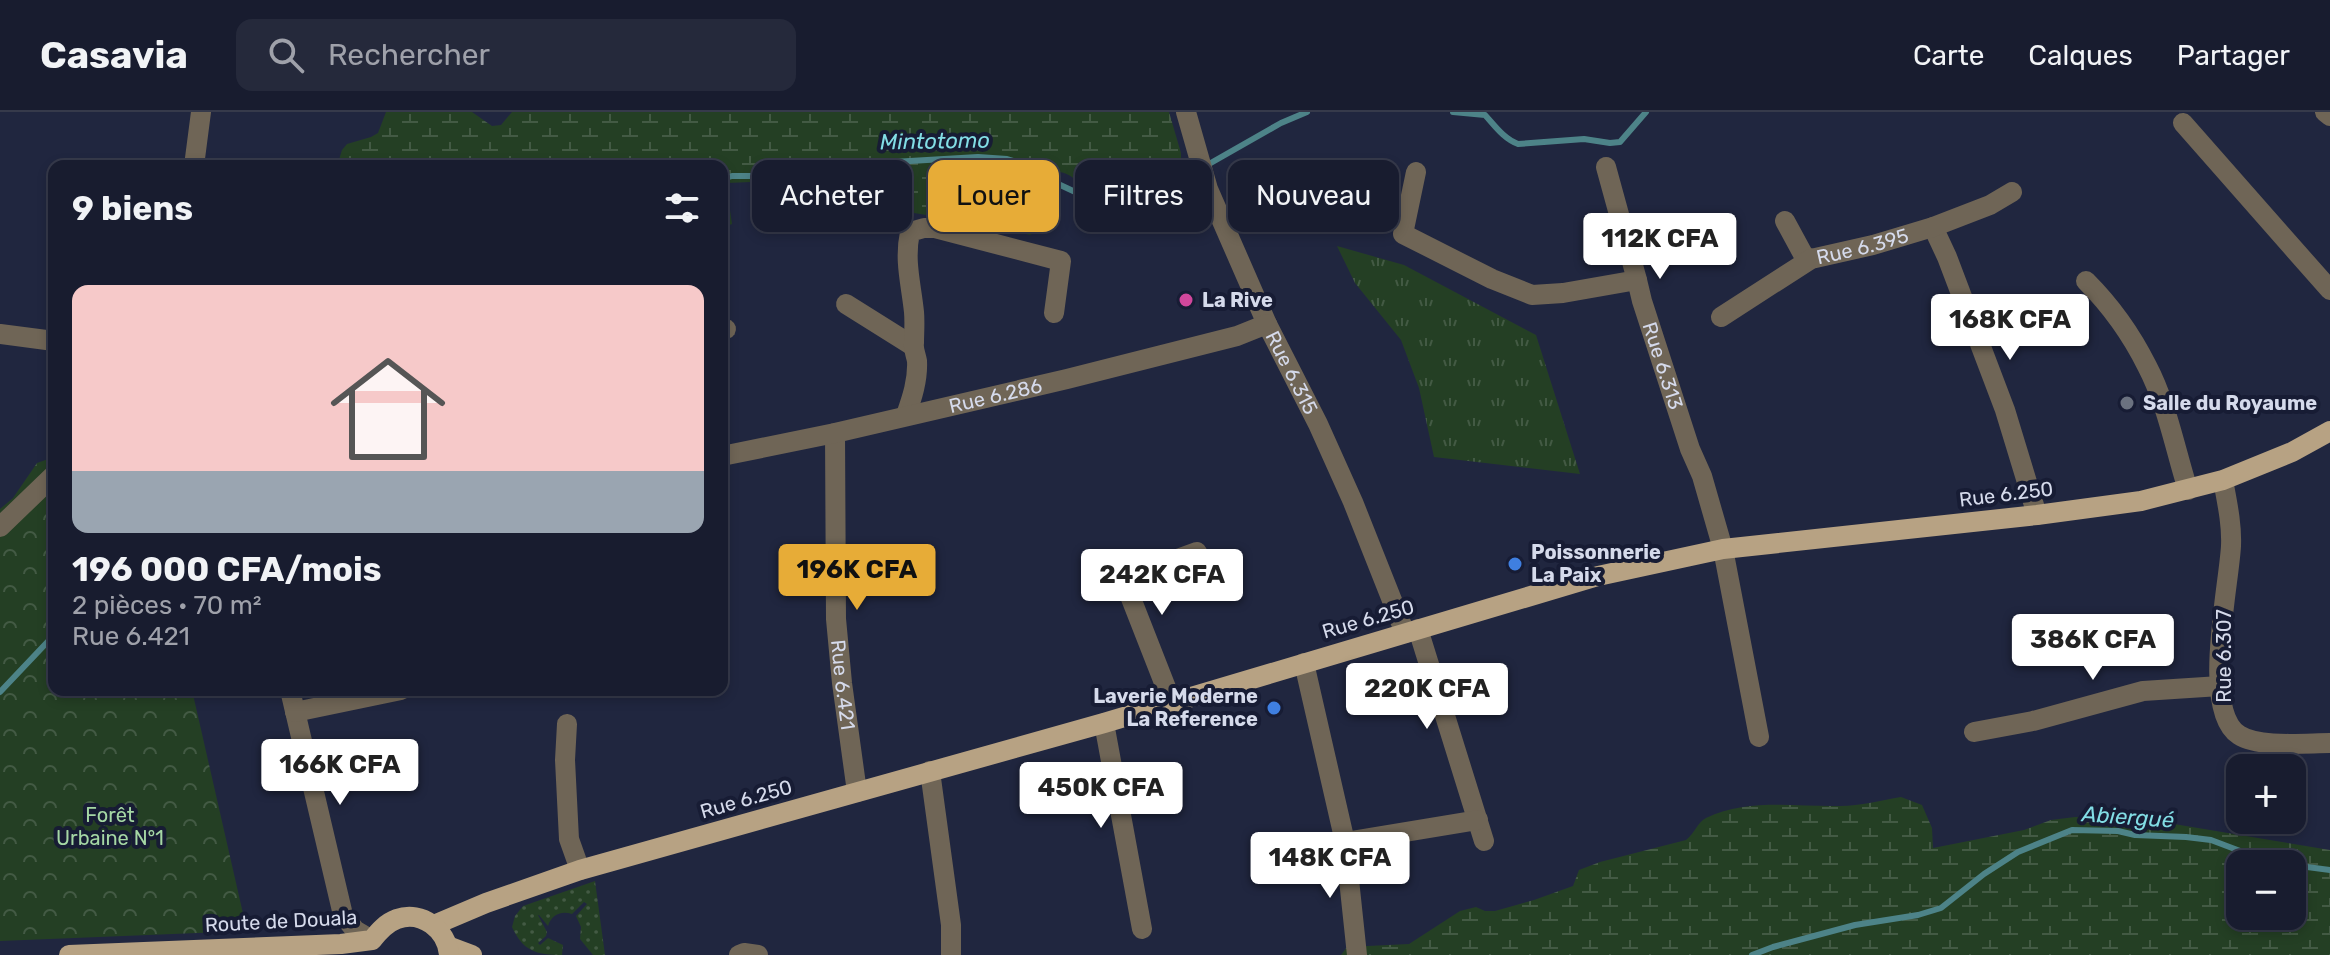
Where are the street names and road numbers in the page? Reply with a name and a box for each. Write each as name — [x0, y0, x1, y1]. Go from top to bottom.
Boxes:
street label: Rue 6.395 — [1814, 223, 1911, 269]
street label: Rue 6.313 — [1638, 319, 1688, 413]
street label: Rue 6.315 — [1261, 327, 1323, 418]
street label: Rue 6.286 — [946, 373, 1044, 418]
street label: Rue 6.250 — [1958, 476, 2054, 512]
street label: Rue 6.250 — [1319, 594, 1417, 644]
street label: Rue 6.307 — [2212, 609, 2236, 703]
street label: Rue 6.421 — [826, 638, 860, 731]
street label: Rue 6.250 — [697, 774, 795, 824]
street label: Route de Douala — [204, 905, 358, 937]

